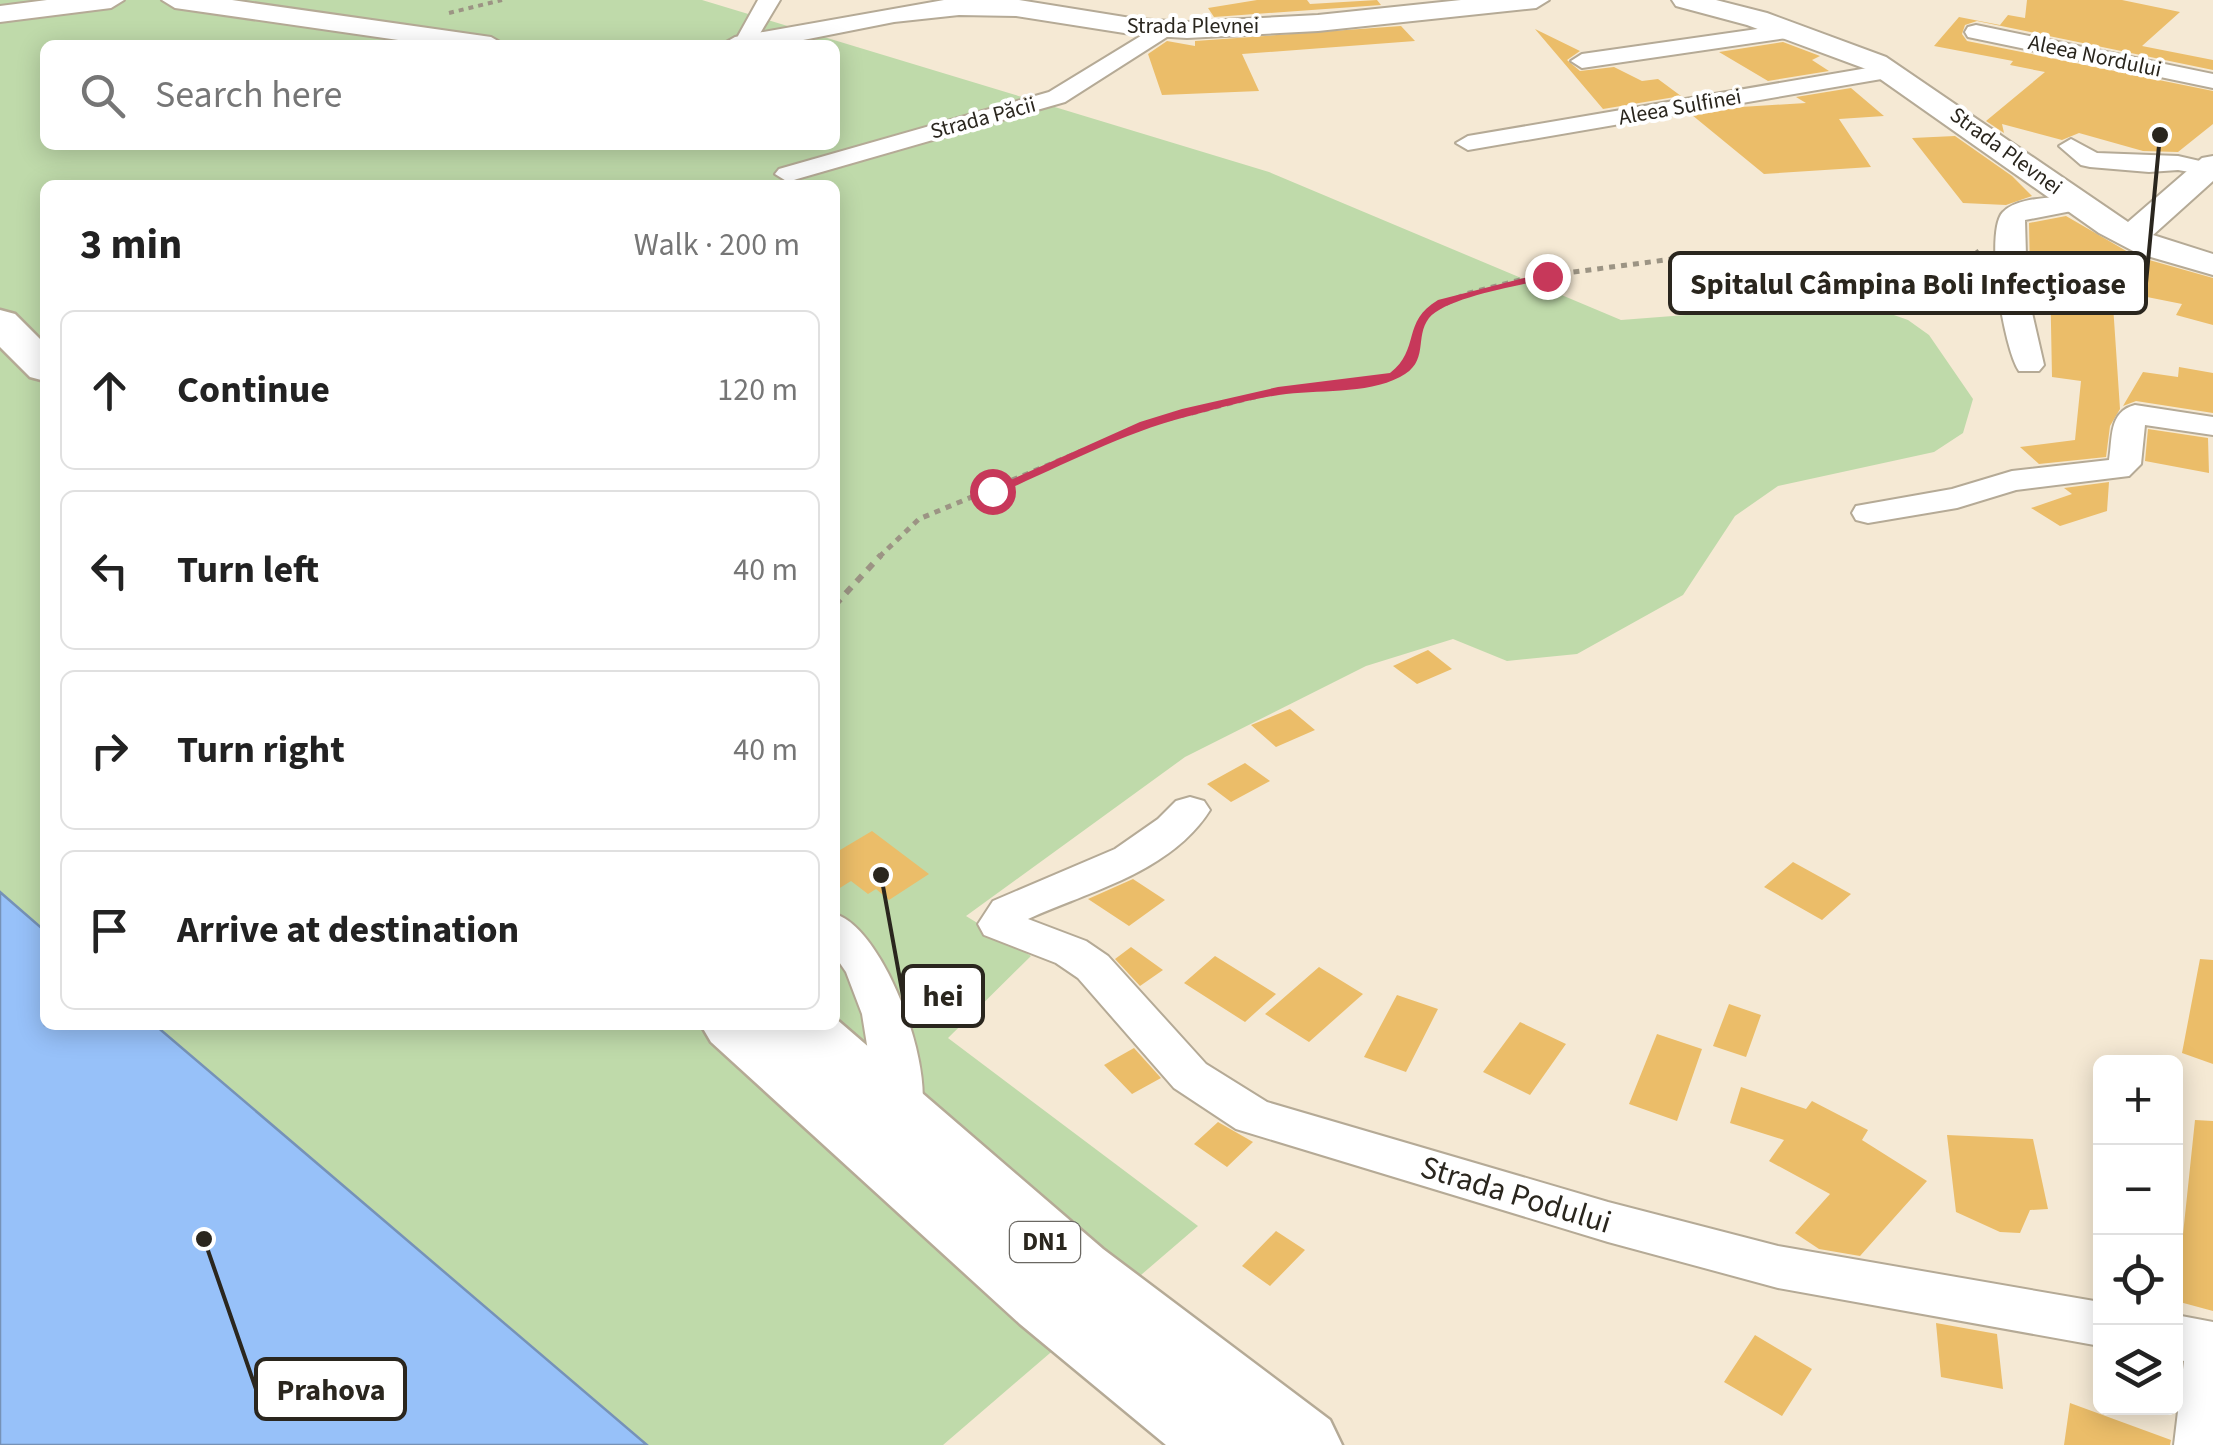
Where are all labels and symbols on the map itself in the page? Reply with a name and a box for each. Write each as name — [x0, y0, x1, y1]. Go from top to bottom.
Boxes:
street label: Strada Plevnei — [1127, 10, 1259, 42]
street label: Aleea Nordului — [2025, 26, 2165, 86]
street label: Aleea Sulfinei — [1616, 80, 1744, 134]
street label: Strada Păcii — [927, 89, 1039, 147]
street label: Strada Plevnei — [1943, 99, 2069, 203]
callout: Spitalul Câmpina Boli Infecțioase — [1670, 253, 2146, 313]
route end — [1525, 254, 1571, 300]
text: Spitalul Câmpina Boli Infecțioase — [1690, 263, 2126, 306]
route start — [970, 469, 1016, 515]
callout: hei — [903, 966, 983, 1026]
text: hei — [923, 975, 963, 1018]
street label: Strada Podului — [1415, 1144, 1617, 1246]
road number: DN1 — [1010, 1222, 1080, 1262]
callout: Prahova — [256, 1359, 405, 1419]
text: Prahova — [276, 1369, 386, 1412]

